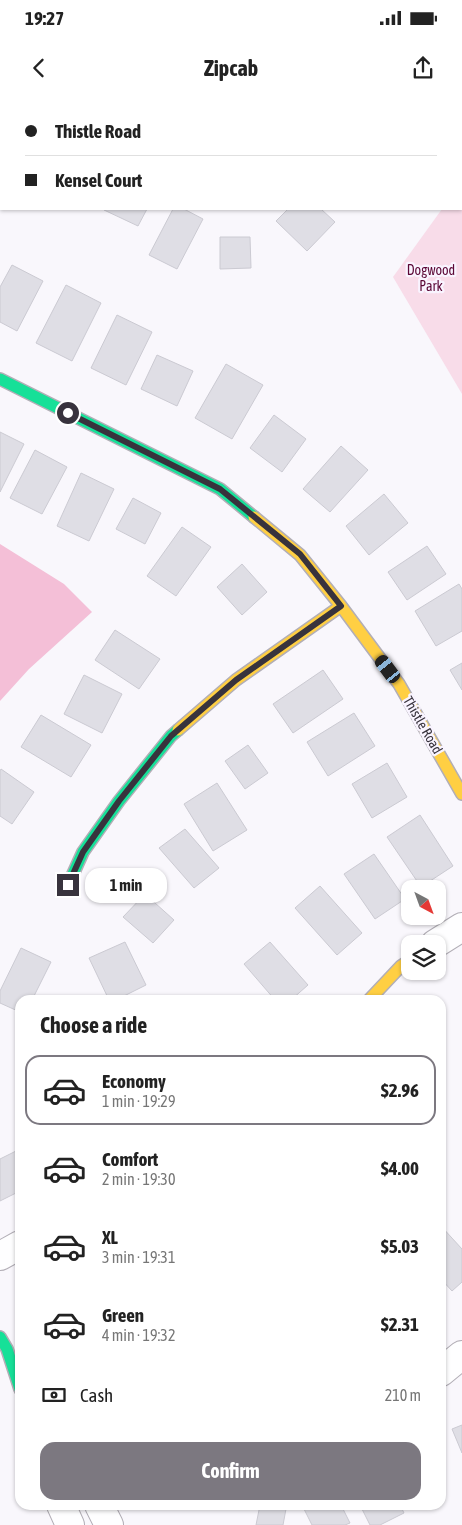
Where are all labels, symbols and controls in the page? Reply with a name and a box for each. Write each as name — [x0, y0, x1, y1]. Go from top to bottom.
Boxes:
text: 19:27 — [25, 7, 64, 29]
icon: back — [25, 54, 53, 82]
icon: share — [409, 54, 437, 82]
text: Zipcab — [204, 55, 258, 81]
text: Thistle Road — [55, 120, 141, 142]
text: Kensel Court — [55, 169, 142, 191]
park label: Dogwood Park — [407, 262, 455, 294]
route start — [57, 402, 79, 424]
car — [372, 653, 403, 685]
street label: Thistle Road — [400, 694, 446, 756]
callout: 1 min — [86, 868, 168, 902]
route end — [57, 874, 79, 896]
text: 1 min — [110, 876, 142, 894]
north arrow — [401, 880, 446, 925]
map controls — [401, 880, 446, 980]
button: layers — [401, 935, 446, 980]
text: Choose a ride — [40, 1012, 147, 1038]
icon: car — [42, 1068, 87, 1113]
text: Economy — [102, 1070, 166, 1092]
text: $2.96 — [381, 1079, 419, 1101]
text: 1 min · 19:29 — [102, 1092, 175, 1110]
icon: car — [42, 1146, 87, 1191]
text: Comfort — [102, 1148, 158, 1170]
text: $4.00 — [381, 1157, 419, 1179]
text: 2 min · 19:30 — [102, 1170, 175, 1188]
icon: car — [42, 1224, 87, 1269]
text: XL — [102, 1226, 118, 1248]
text: $5.03 — [381, 1235, 419, 1257]
text: 3 min · 19:31 — [102, 1248, 175, 1266]
icon: car — [42, 1302, 87, 1347]
text: Green — [102, 1304, 144, 1326]
text: $2.31 — [381, 1313, 419, 1335]
text: 4 min · 19:32 — [102, 1326, 175, 1344]
icon: cash — [40, 1381, 68, 1409]
text: Cash — [80, 1384, 113, 1406]
text: 210 m — [385, 1386, 421, 1404]
button: Confirm — [40, 1442, 421, 1500]

